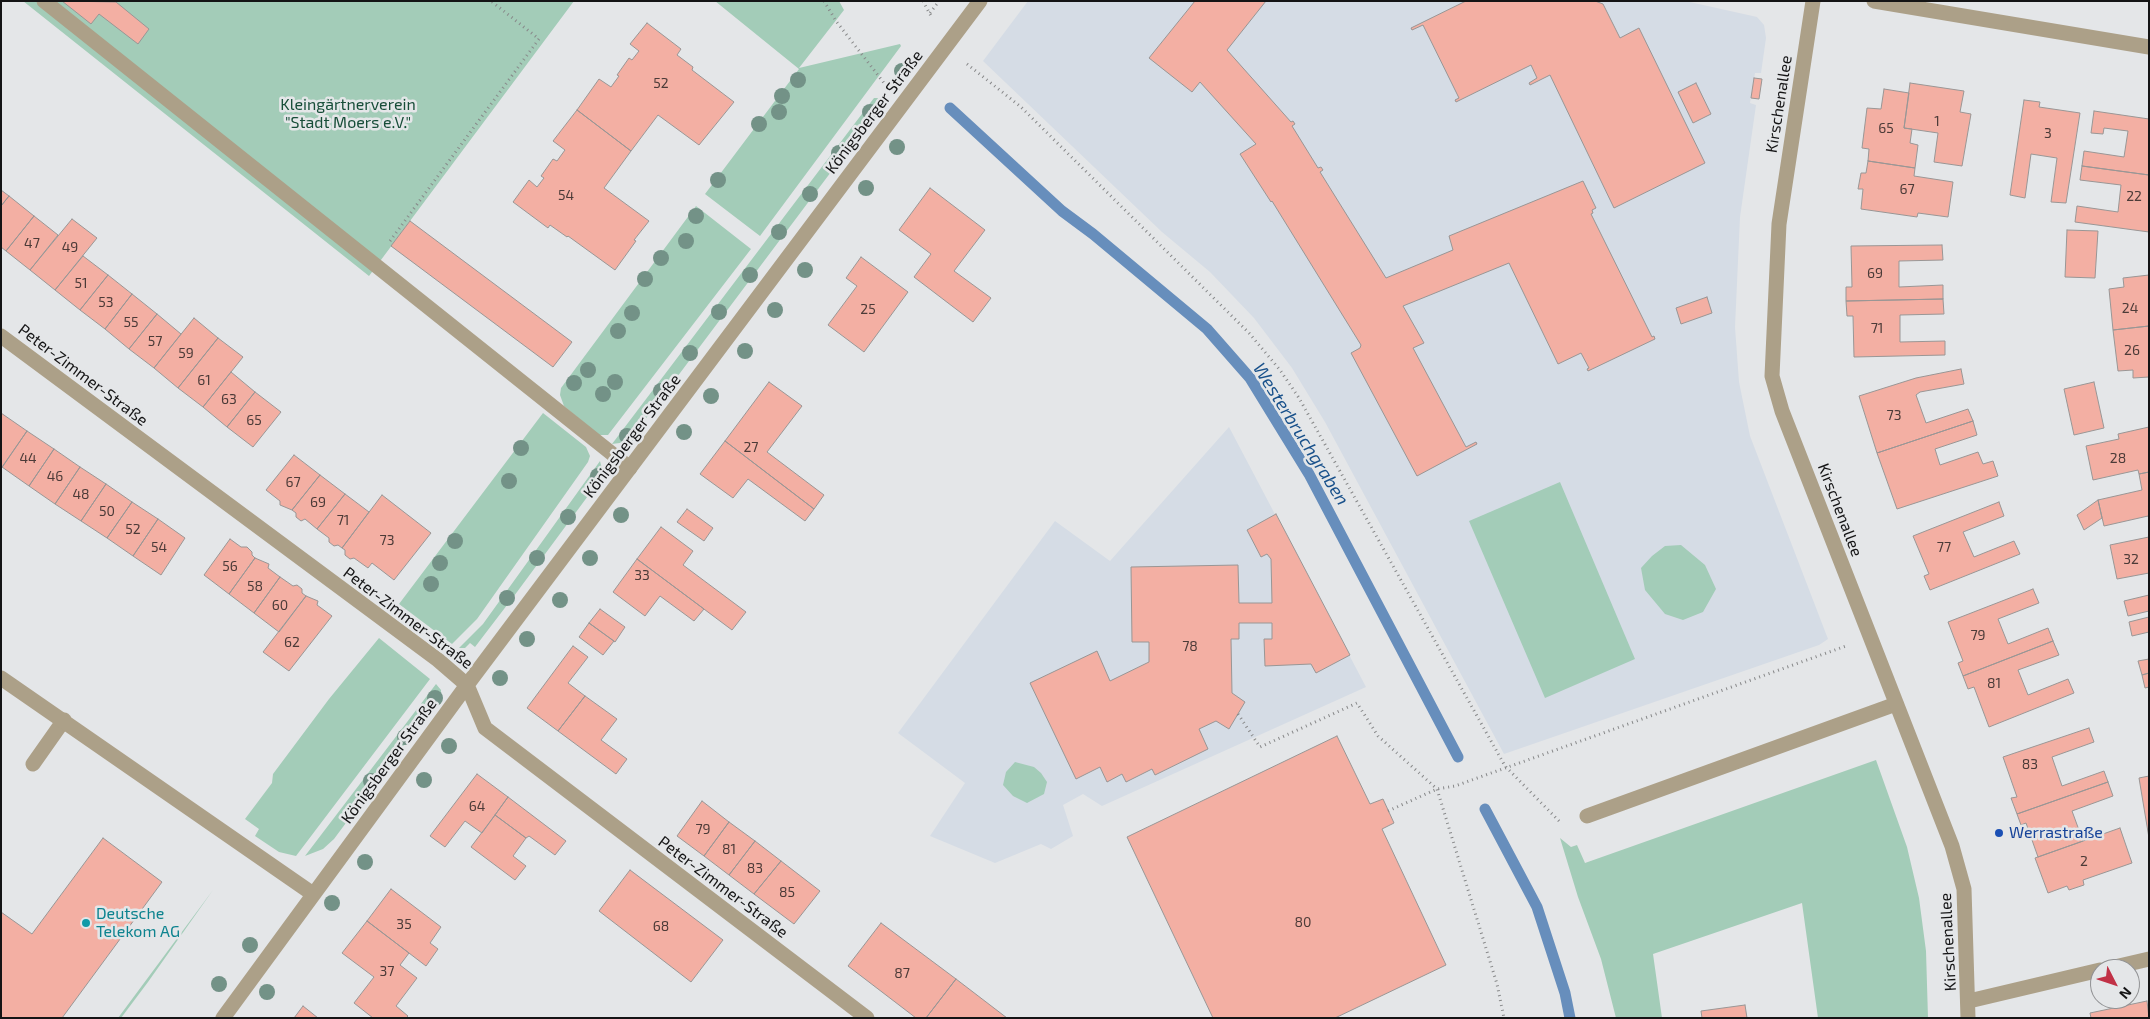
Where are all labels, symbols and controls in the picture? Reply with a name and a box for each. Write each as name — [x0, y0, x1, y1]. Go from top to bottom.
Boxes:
street label: Königsberger Straße — [821, 46, 927, 178]
street label: Kirschenallee — [1762, 54, 1796, 154]
house number: 52 — [653, 75, 669, 91]
park label: Kleingärtnerverein "Stadt Moers e.V." — [280, 95, 416, 133]
house number: 1 — [1934, 113, 1940, 129]
house number: 65 — [1878, 120, 1894, 136]
house number: 3 — [2044, 125, 2052, 141]
house number: 67 — [1899, 181, 1915, 197]
house number: 54 — [558, 187, 574, 203]
house number: 22 — [2126, 188, 2142, 204]
house number: 47 — [24, 235, 40, 251]
house number: 49 — [62, 239, 78, 255]
house number: 69 — [1867, 265, 1883, 281]
house number: 51 — [74, 275, 88, 291]
house number: 53 — [98, 294, 114, 310]
house number: 24 — [2122, 300, 2138, 316]
house number: 25 — [860, 301, 876, 317]
house number: 55 — [123, 314, 139, 330]
street label: Peter-Zimmer-Straße — [14, 320, 152, 430]
house number: 71 — [1871, 320, 1883, 336]
house number: 57 — [148, 333, 162, 349]
house number: 26 — [2124, 342, 2140, 358]
house number: 59 — [178, 345, 194, 361]
water label: Westerbruchgraben — [1248, 359, 1354, 509]
street label: Königsberger Straße — [579, 370, 685, 502]
house number: 61 — [197, 372, 211, 388]
house number: 63 — [221, 391, 237, 407]
house number: 73 — [1887, 407, 1901, 423]
house number: 65 — [246, 412, 262, 428]
house number: 27 — [743, 439, 759, 455]
house number: 44 — [19, 450, 37, 466]
house number: 28 — [2110, 450, 2126, 466]
street label: Kirschenallee — [1813, 461, 1867, 559]
house number: 46 — [47, 468, 63, 484]
house number: 67 — [285, 474, 301, 490]
house number: 48 — [72, 486, 90, 502]
house number: 69 — [310, 494, 326, 510]
house number: 50 — [99, 503, 115, 519]
house number: 71 — [337, 512, 349, 528]
house number: 52 — [125, 521, 141, 537]
house number: 73 — [380, 532, 394, 548]
house number: 54 — [151, 539, 167, 555]
house number: 77 — [1937, 539, 1951, 555]
house number: 32 — [2123, 551, 2139, 567]
house number: 56 — [222, 558, 238, 574]
street label: Peter-Zimmer-Straße — [339, 563, 477, 673]
house number: 33 — [634, 567, 650, 583]
house number: 58 — [247, 578, 263, 594]
house number: 60 — [272, 597, 288, 613]
house number: 79 — [1970, 627, 1986, 643]
house number: 62 — [284, 634, 300, 650]
house number: 78 — [1182, 638, 1198, 654]
house number: 81 — [1987, 675, 2001, 691]
street label: Königsberger Straße — [337, 695, 441, 827]
house number: 83 — [2022, 756, 2038, 772]
house number: 64 — [469, 798, 485, 814]
house number: 79 — [695, 821, 711, 837]
place label: Werrastraße — [2009, 823, 2103, 843]
marker: Werrastraße — [1993, 827, 2005, 839]
street label: Peter-Zimmer-Straße — [654, 832, 792, 942]
house number: 81 — [722, 841, 736, 857]
house number: 2 — [2080, 853, 2088, 869]
house number: 83 — [747, 860, 763, 876]
house number: 85 — [779, 884, 795, 900]
street label: Kirschenallee — [1936, 892, 1960, 992]
place label: Deutsche Telekom AG — [96, 904, 180, 942]
house number: 80 — [1295, 914, 1311, 930]
house number: 35 — [396, 916, 412, 932]
marker: Deutsche Telekom AG — [80, 917, 92, 929]
house number: 68 — [653, 918, 669, 934]
north arrow — [2090, 959, 2140, 1009]
house number: 37 — [380, 963, 394, 979]
house number: 87 — [894, 965, 910, 981]
text: N — [2116, 984, 2136, 1003]

